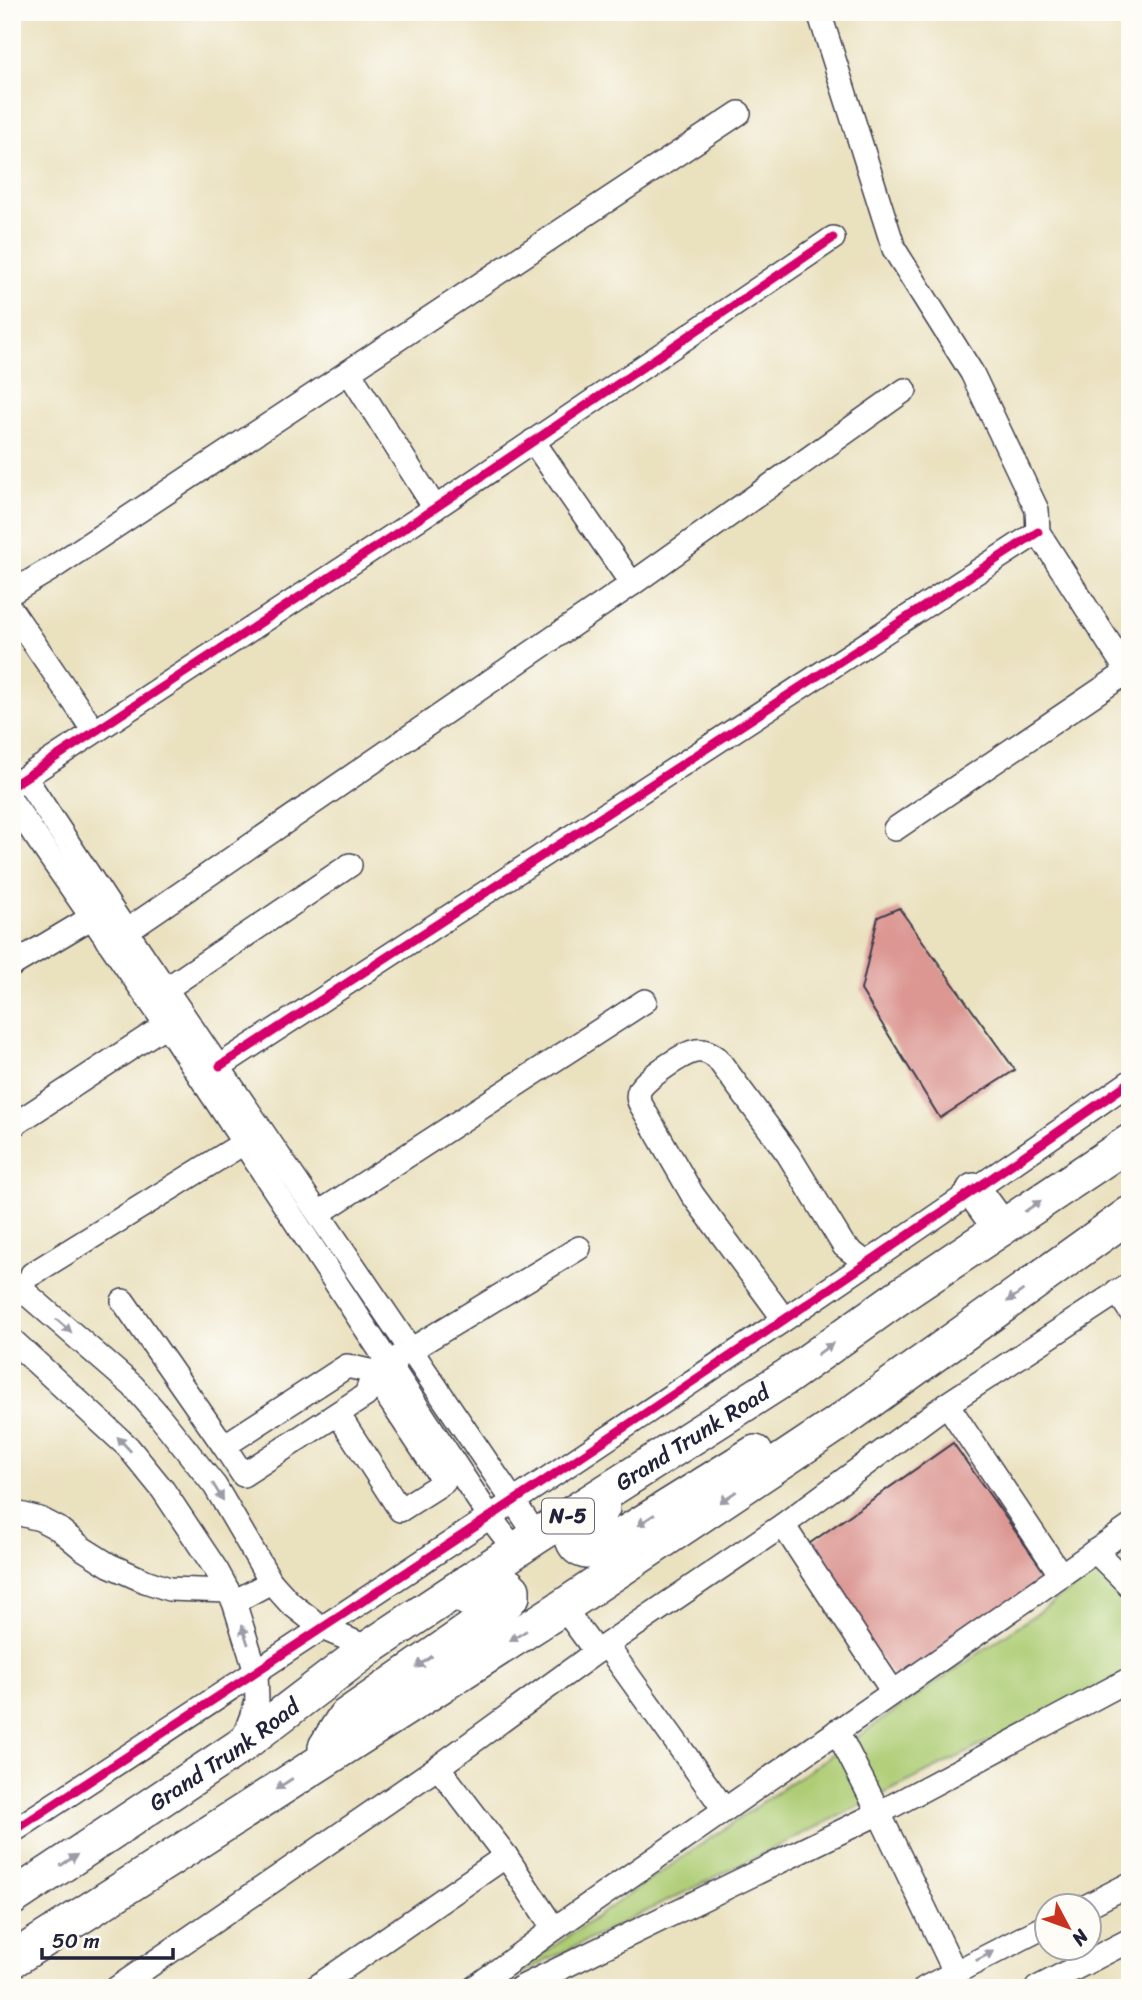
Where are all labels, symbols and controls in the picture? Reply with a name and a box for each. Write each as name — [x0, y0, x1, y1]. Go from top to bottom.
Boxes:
one-way arrow — [1024, 1200, 1043, 1213]
one-way arrow — [1006, 1289, 1024, 1303]
one-way arrow — [55, 1318, 73, 1334]
one-way arrow — [816, 1341, 834, 1356]
street label: Grand Trunk Road — [607, 1372, 780, 1502]
one-way arrow — [117, 1436, 133, 1453]
one-way arrow — [211, 1482, 224, 1502]
one-way arrow — [719, 1490, 737, 1504]
road number: N-5 — [542, 1498, 594, 1534]
one-way arrow — [637, 1513, 655, 1527]
one-way arrow — [240, 1624, 250, 1645]
one-way arrow — [508, 1629, 527, 1642]
one-way arrow — [415, 1655, 433, 1669]
street label: Grand Trunk Road — [140, 1686, 310, 1823]
one-way arrow — [275, 1778, 294, 1791]
one-way arrow — [60, 1853, 78, 1867]
north arrow — [1034, 1892, 1104, 1962]
scale bar — [42, 1916, 173, 1960]
text: N — [1063, 1921, 1098, 1954]
text: 50 m — [52, 1922, 100, 1960]
one-way arrow — [975, 1951, 995, 1962]

